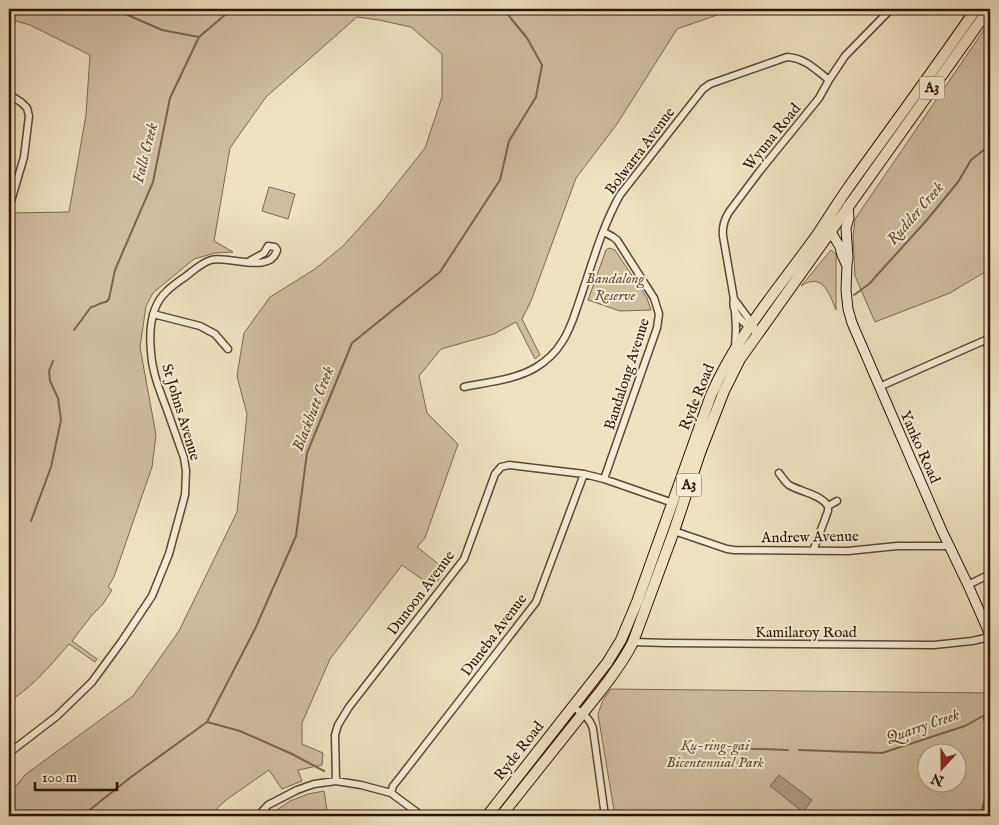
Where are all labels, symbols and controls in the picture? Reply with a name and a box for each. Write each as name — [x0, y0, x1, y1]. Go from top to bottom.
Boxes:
road number: A3 — [920, 76, 944, 100]
street label: Wyuna Road — [739, 99, 805, 174]
street label: Bolwarra Avenue — [601, 103, 679, 199]
water label: Falls Creek — [129, 120, 163, 185]
water label: Rudder Creek — [883, 178, 949, 250]
park label: Bandalong Reserve — [586, 269, 646, 305]
street label: Bandalong Avenue — [600, 316, 654, 432]
street label: Ryde Road — [675, 360, 719, 433]
street label: St Johns Avenue — [157, 361, 205, 463]
water label: Blackbutt Creek — [289, 363, 340, 454]
street label: Yanko Road — [896, 408, 945, 487]
road number: A3 — [676, 474, 702, 496]
street label: Andrew Avenue — [760, 527, 859, 547]
street label: Dunoon Avenue — [383, 547, 459, 639]
street label: Duneba Avenue — [457, 590, 531, 680]
street label: Kamilaroy Road — [755, 623, 858, 642]
water label: Quarry Creek — [884, 705, 963, 749]
street label: Ryde Road — [490, 717, 549, 784]
park label: Ku-ring-gai Bicentennial Park — [666, 736, 764, 772]
north arrow — [916, 742, 966, 792]
scale bar — [35, 760, 118, 792]
text: 100 m — [42, 768, 78, 787]
text: N — [929, 769, 948, 790]

